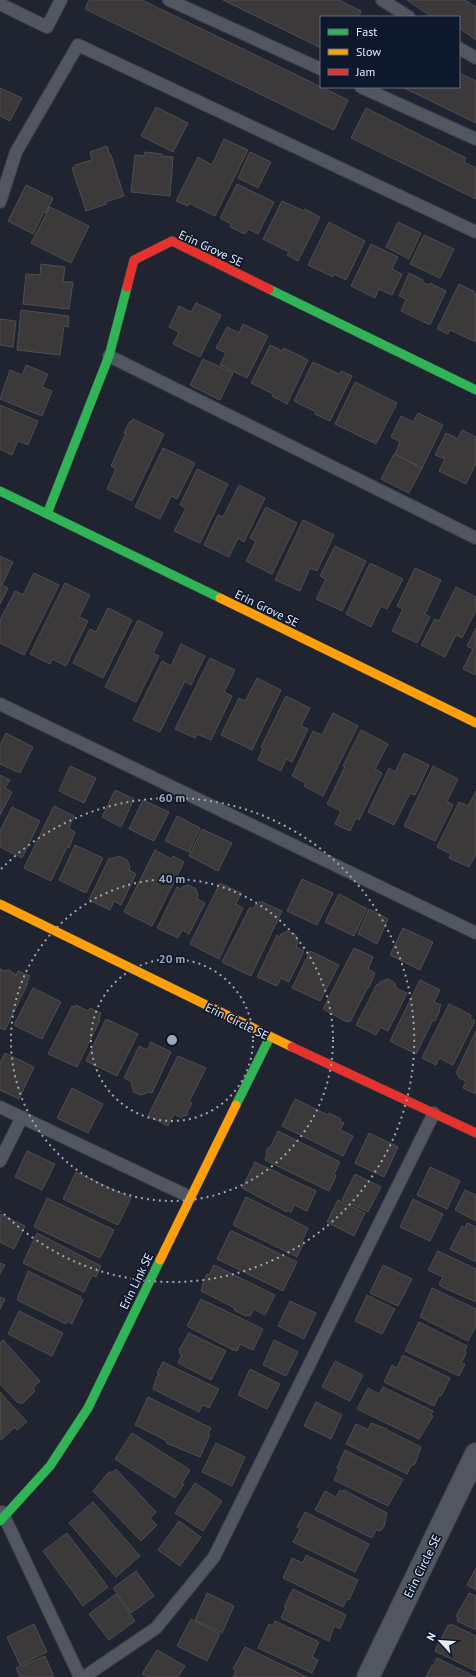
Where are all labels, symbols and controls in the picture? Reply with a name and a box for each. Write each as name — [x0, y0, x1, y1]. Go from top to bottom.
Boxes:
legend — [320, 16, 460, 88]
text: Fast — [356, 24, 377, 39]
text: Slow — [356, 44, 381, 59]
text: Jam — [355, 64, 375, 79]
street label: Erin Grove SE — [177, 227, 245, 269]
street label: Erin Grove SE — [233, 586, 301, 630]
text: 60 m — [159, 790, 185, 805]
text: 40 m — [159, 871, 185, 886]
text: 20 m — [159, 951, 185, 966]
street label: Erin Circle SE — [203, 999, 271, 1043]
centre of rings — [165, 1033, 179, 1047]
street label: Erin Link SE — [116, 1250, 156, 1312]
street label: Erin Circle SE — [400, 1532, 444, 1600]
north arrow — [420, 1621, 460, 1661]
text: N — [423, 1630, 439, 1643]

